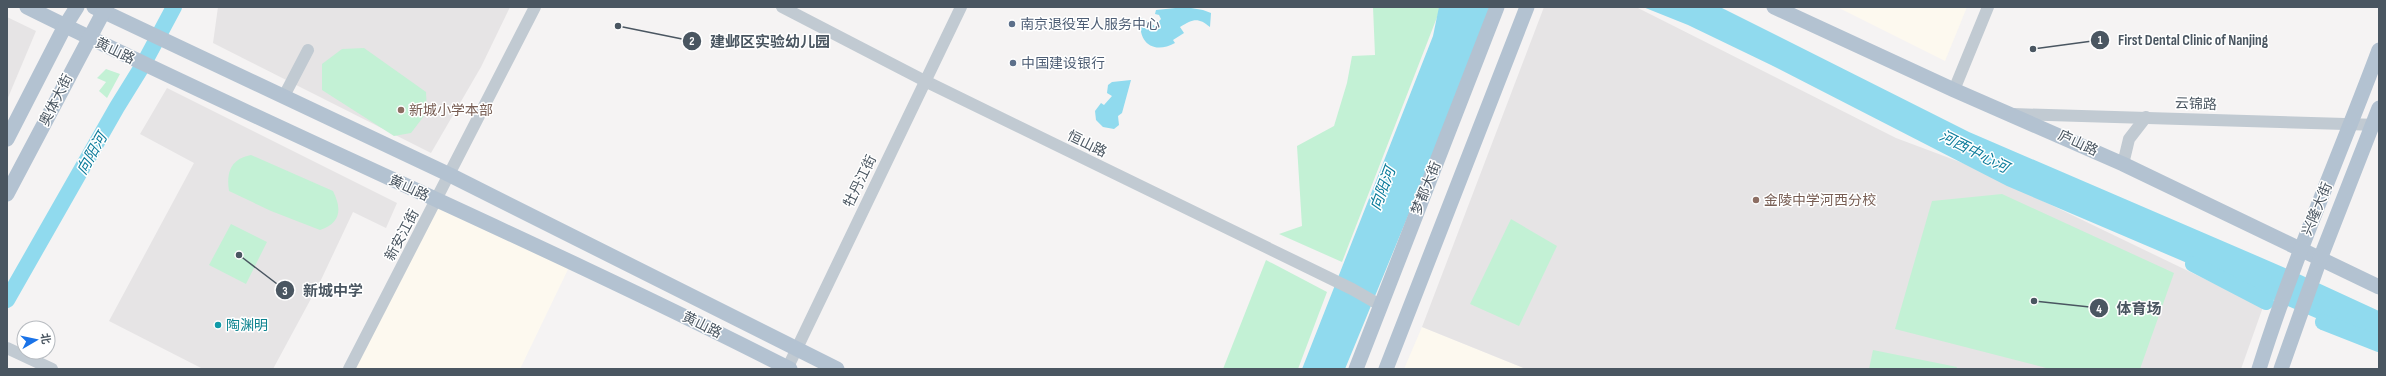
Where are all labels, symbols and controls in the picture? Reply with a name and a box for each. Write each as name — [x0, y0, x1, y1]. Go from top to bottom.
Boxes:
place label: 南京退役军人服务中心 — [1020, 16, 1160, 33]
marker: 南京退役军人服务中心 — [1007, 19, 1017, 29]
callout: First Dental Clinic of Nanjing — [2090, 26, 2276, 53]
callout: 建邺区实验幼儿园 — [682, 28, 838, 55]
text: First Dental Clinic of Nanjing — [2118, 31, 2269, 50]
text: 建邺区实验幼儿园 — [710, 33, 830, 52]
text: 1 — [2098, 33, 2103, 48]
street label: 黄山路 — [92, 34, 138, 68]
text: 2 — [689, 34, 695, 49]
place label: 中国建设银行 — [1021, 55, 1105, 72]
marker: 中国建设银行 — [1008, 58, 1018, 68]
street label: 奥体大街 — [36, 71, 76, 129]
street label: 云锦路 — [2175, 95, 2217, 113]
place label: 新城小学本部 — [409, 102, 493, 119]
marker: 新城小学本部 — [396, 105, 406, 115]
street label: 庐山路 — [2055, 126, 2101, 160]
water label: 向阳河 — [73, 127, 113, 178]
street label: 恒山路 — [1064, 127, 1110, 161]
water label: 河西中心河 — [1936, 127, 2014, 179]
street label: 牡丹江街 — [840, 152, 880, 210]
street label: 梦都大街 — [1408, 159, 1444, 217]
water label: 向阳河 — [1366, 162, 1401, 213]
street label: 黄山路 — [386, 171, 432, 205]
street label: 兴隆大街 — [2298, 180, 2336, 238]
place label: 金陵中学河西分校 — [1764, 192, 1876, 209]
marker: 金陵中学河西分校 — [1751, 195, 1761, 205]
street label: 新安江街 — [381, 206, 423, 264]
callout: 新城中学 — [275, 277, 371, 304]
text: 新城中学 — [303, 282, 363, 301]
text: 3 — [282, 284, 288, 299]
callout: 体育场 — [2089, 295, 2170, 322]
text: 体育场 — [2116, 300, 2162, 319]
text: 4 — [2096, 302, 2102, 317]
street label: 黄山路 — [679, 308, 725, 342]
place label: 陶渊明 — [226, 317, 268, 334]
north arrow — [16, 320, 56, 360]
marker: 陶渊明 — [213, 320, 223, 330]
text: 北 — [38, 332, 53, 345]

